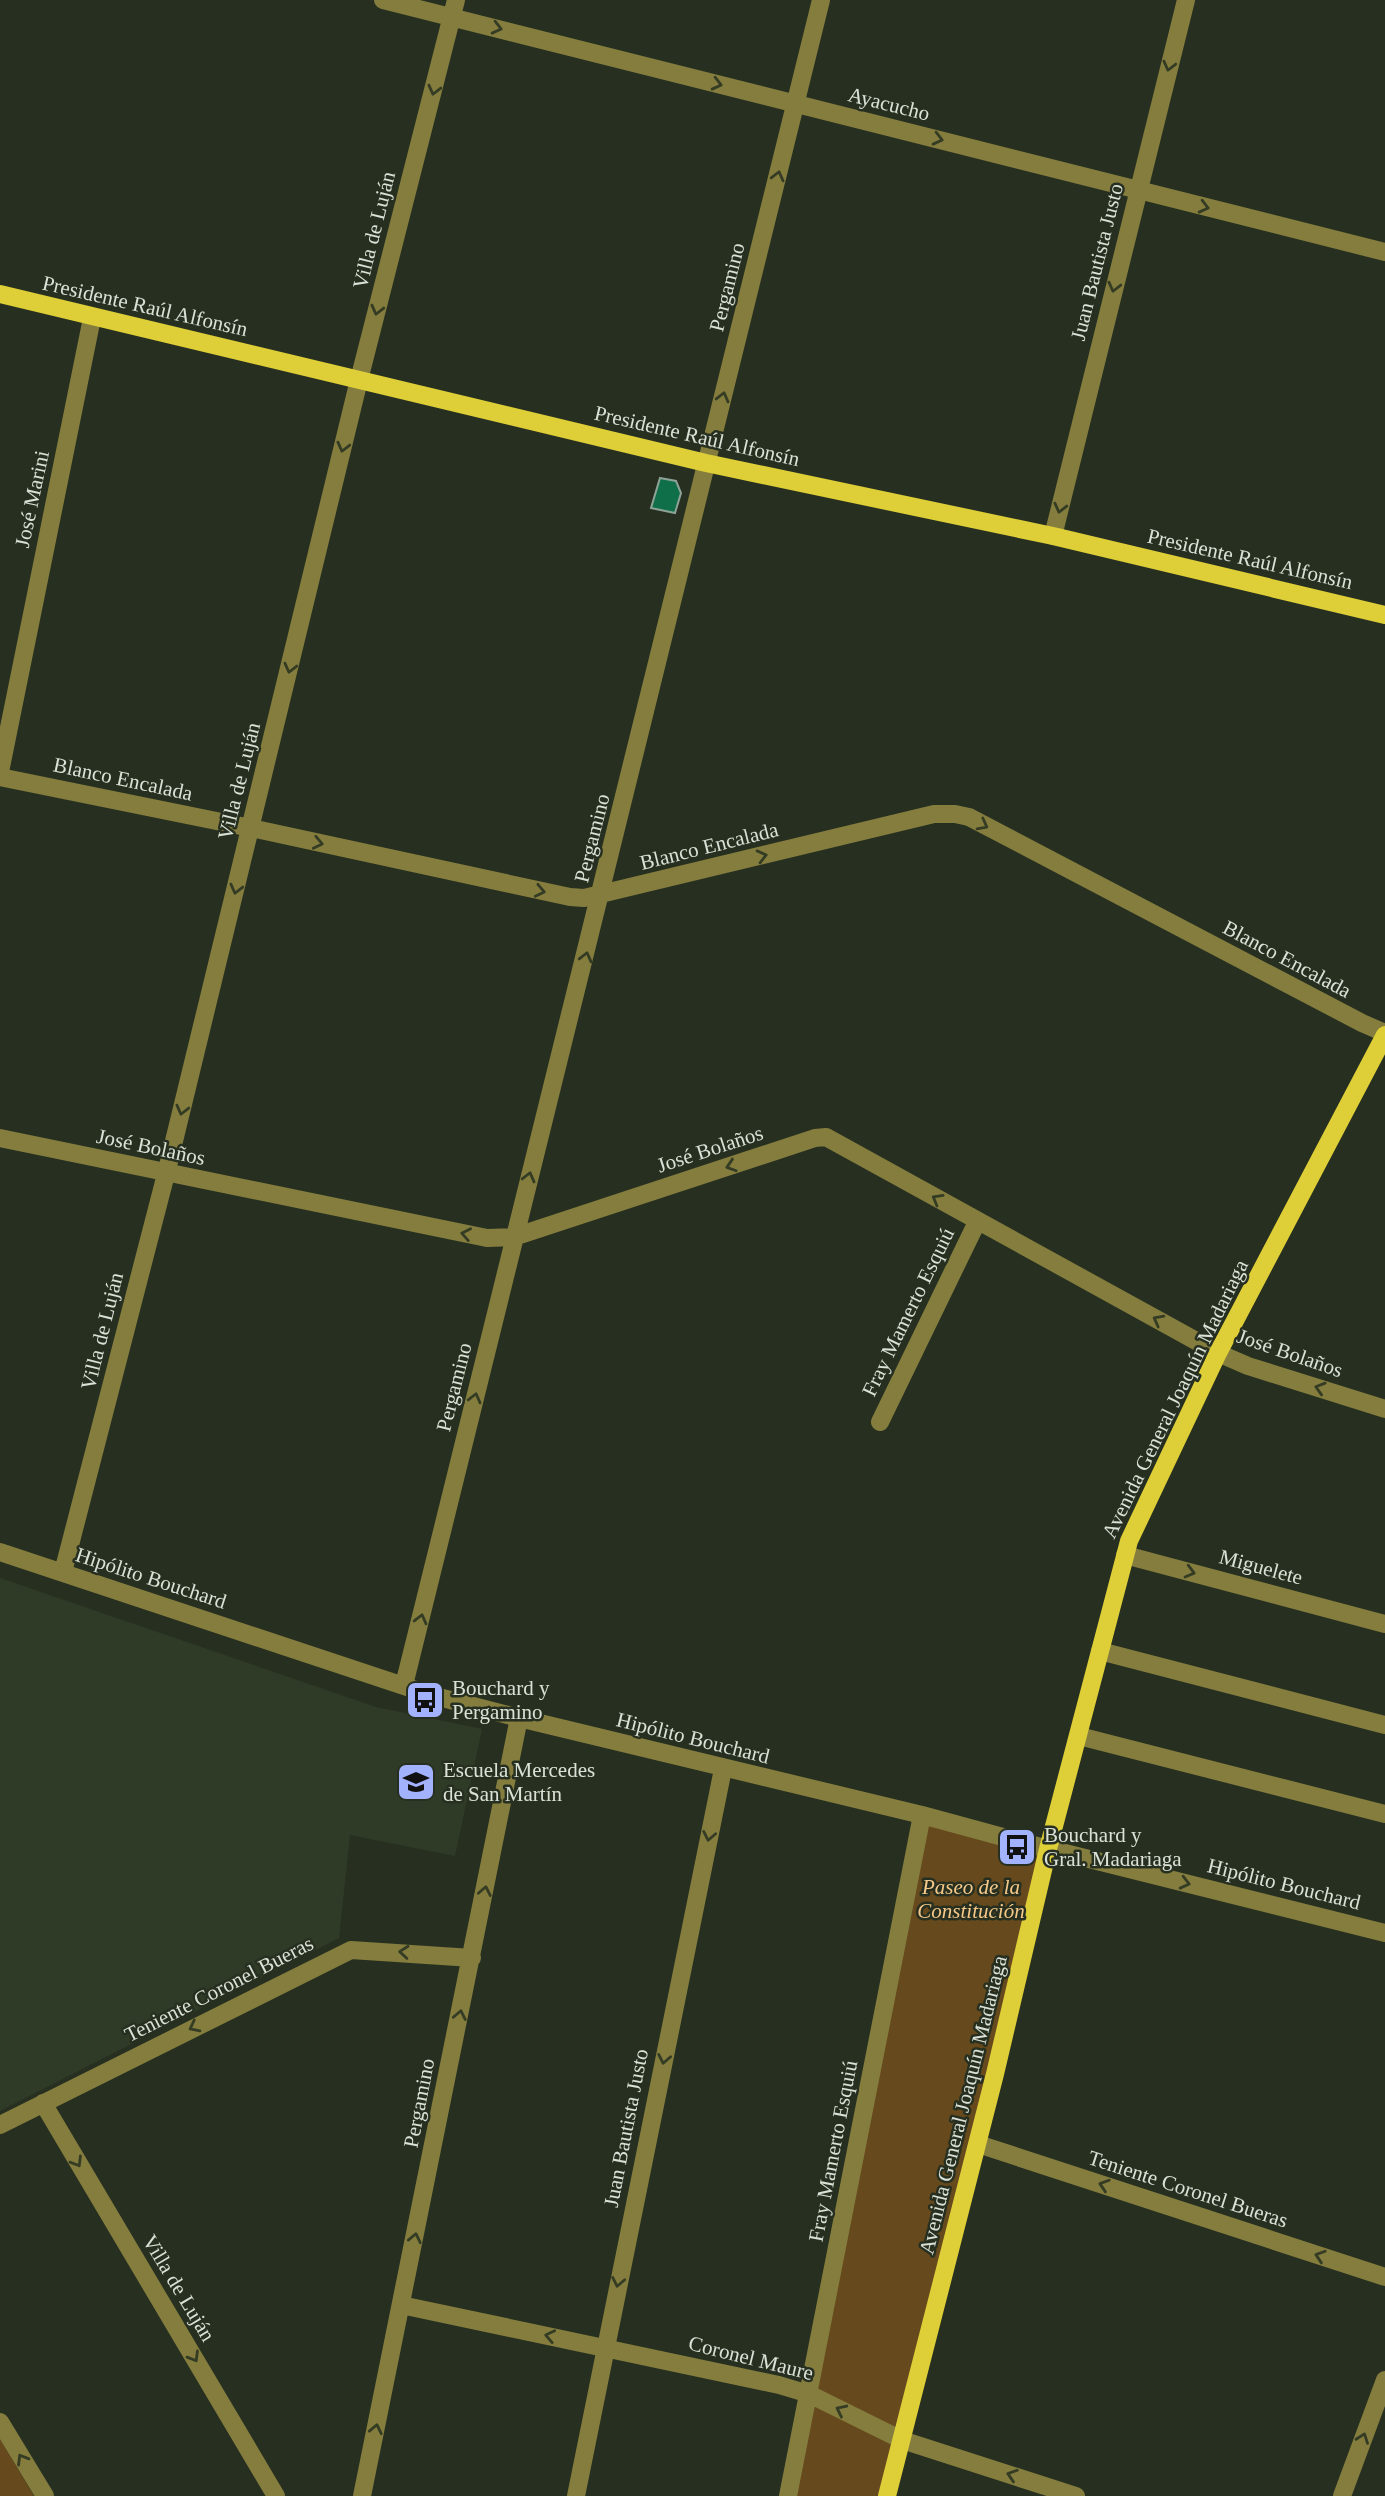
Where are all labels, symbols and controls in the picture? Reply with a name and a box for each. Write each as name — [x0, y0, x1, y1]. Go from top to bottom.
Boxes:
one-way arrow — [490, 20, 502, 34]
one-way arrow — [1163, 60, 1177, 72]
one-way arrow — [711, 76, 723, 90]
street label: Ayacucho — [846, 82, 932, 126]
one-way arrow — [428, 84, 442, 96]
one-way arrow — [932, 131, 944, 145]
street label: Villa de Luján — [348, 168, 400, 291]
one-way arrow — [770, 170, 784, 182]
street label: Juan Bautista Justo — [1066, 181, 1128, 343]
one-way arrow — [1198, 199, 1210, 213]
street label: Pergamino — [704, 240, 750, 334]
street label: Presidente Raúl Alfonsín — [40, 271, 250, 341]
one-way arrow — [1108, 281, 1122, 293]
one-way arrow — [371, 304, 385, 316]
one-way arrow — [715, 391, 729, 403]
street label: Presidente Raúl Alfonsín — [592, 401, 802, 471]
one-way arrow — [337, 440, 352, 452]
street label: José Marini — [10, 448, 54, 550]
one-way arrow — [1054, 502, 1068, 514]
street label: Presidente Raúl Alfonsín — [1145, 524, 1355, 594]
one-way arrow — [284, 662, 298, 674]
street label: Villa de Luján — [213, 719, 265, 842]
street label: Blanco Encalada — [51, 753, 195, 806]
street label: Pergamino — [569, 791, 615, 885]
one-way arrow — [975, 816, 988, 830]
street label: Blanco Encalada — [637, 817, 781, 875]
one-way arrow — [312, 834, 324, 849]
one-way arrow — [756, 850, 768, 864]
one-way arrow — [534, 882, 546, 897]
one-way arrow — [230, 883, 244, 895]
street label: Blanco Encalada — [1219, 915, 1356, 1003]
one-way arrow — [578, 951, 592, 963]
one-way arrow — [176, 1104, 190, 1116]
street label: José Bolaños — [654, 1121, 766, 1177]
street label: José Bolaños — [95, 1124, 207, 1170]
one-way arrow — [725, 1158, 737, 1172]
one-way arrow — [521, 1171, 535, 1183]
one-way arrow — [932, 1194, 945, 1207]
street label: Fray Mamerto Esquiú — [857, 1223, 959, 1400]
one-way arrow — [460, 1228, 472, 1243]
street label: Avenida General Joaquín Madariaga — [1097, 1255, 1253, 1542]
street label: Villa de Luján — [76, 1269, 128, 1392]
one-way arrow — [1153, 1315, 1166, 1328]
street label: José Bolaños — [1234, 1324, 1346, 1382]
street label: Pergamino — [431, 1340, 477, 1434]
one-way arrow — [1314, 1382, 1326, 1397]
one-way arrow — [466, 1392, 481, 1404]
street label: Hipólito Bouchard — [73, 1542, 230, 1614]
street label: Miguelete — [1217, 1544, 1305, 1590]
one-way arrow — [1184, 1564, 1196, 1579]
one-way arrow — [412, 1613, 427, 1625]
place label: Bouchard y Pergamino — [452, 1676, 550, 1724]
bus stop icon: Bouchard y Pergamino — [404, 1679, 446, 1721]
street label: Hipólito Bouchard — [614, 1707, 773, 1769]
place label: Escuela Mercedes de San Martín — [443, 1758, 595, 1806]
school or university icon: Escuela Mercedes de San Martín — [395, 1761, 437, 1803]
place label: Bouchard y Gral. Madariaga — [1044, 1823, 1182, 1871]
bus stop icon: Bouchard y Gral. Madariaga — [996, 1826, 1038, 1868]
one-way arrow — [702, 1830, 717, 1842]
street label: Hipólito Bouchard — [1205, 1853, 1364, 1915]
park label: Paseo de la Constitución — [917, 1875, 1025, 1923]
one-way arrow — [1179, 1875, 1191, 1889]
one-way arrow — [476, 1885, 491, 1897]
street label: Teniente Coronel Bueras — [121, 1931, 317, 2047]
one-way arrow — [398, 1945, 409, 1960]
street label: Avenida General Joaquín Madariaga — [914, 1953, 1012, 2257]
one-way arrow — [452, 2009, 467, 2021]
one-way arrow — [189, 2018, 202, 2032]
street label: Juan Bautista Justo — [599, 2047, 653, 2209]
one-way arrow — [657, 2053, 672, 2065]
street label: Pergamino — [399, 2056, 439, 2150]
street label: Fray Mamerto Esquiú — [804, 2058, 862, 2244]
street label: Teniente Coronel Bueras — [1085, 2145, 1291, 2233]
one-way arrow — [69, 2154, 82, 2167]
one-way arrow — [1098, 2179, 1111, 2193]
street label: Villa de Luján — [138, 2230, 220, 2346]
one-way arrow — [407, 2232, 422, 2244]
one-way arrow — [1314, 2250, 1327, 2264]
one-way arrow — [612, 2276, 627, 2288]
one-way arrow — [544, 2329, 556, 2344]
street label: Coronel Maure — [686, 2331, 816, 2385]
one-way arrow — [186, 2349, 199, 2362]
one-way arrow — [836, 2404, 848, 2418]
one-way arrow — [367, 2423, 382, 2435]
one-way arrow — [1355, 2432, 1369, 2444]
one-way arrow — [18, 2454, 31, 2467]
one-way arrow — [1006, 2469, 1018, 2483]

